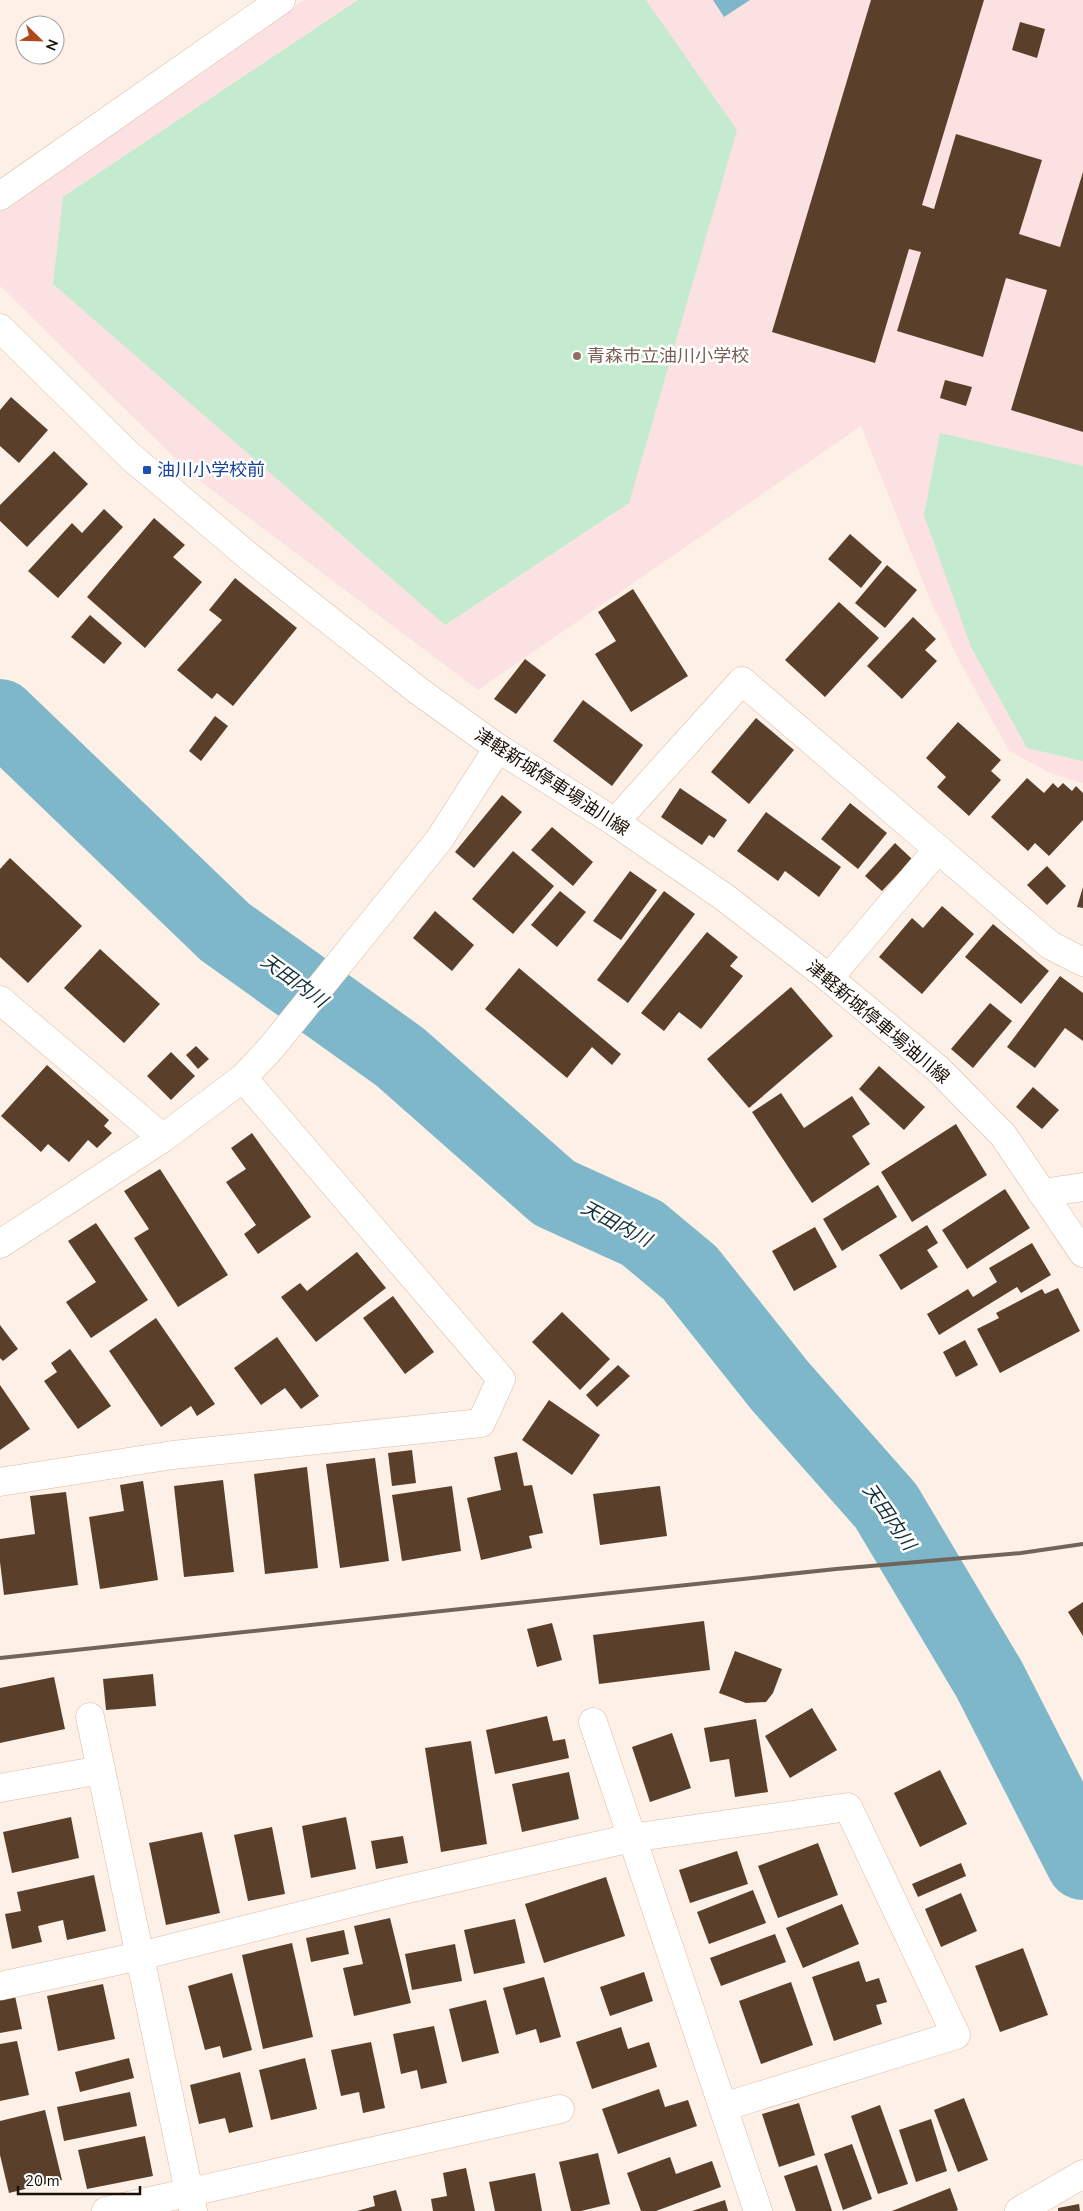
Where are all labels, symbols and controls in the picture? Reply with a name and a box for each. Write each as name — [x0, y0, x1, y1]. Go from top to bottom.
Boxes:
north arrow — [15, 15, 65, 65]
text: N — [41, 36, 62, 53]
place label: 青森市立油川小学校 — [587, 344, 749, 368]
marker: 青森市立油川小学校 — [571, 350, 583, 362]
place label: 油川小学校前 — [157, 458, 265, 482]
marker: 油川小学校前 — [141, 464, 153, 476]
street label: 津軽新城停車場油川線 — [470, 723, 634, 841]
water label: 天田内川 — [256, 948, 334, 1015]
street label: 津軽新城停車場油川線 — [801, 955, 955, 1089]
water label: 天田内川 — [576, 1195, 657, 1254]
water label: 天田内川 — [857, 1478, 923, 1557]
scale bar — [18, 2164, 140, 2196]
text: 20 m — [25, 2171, 60, 2191]

